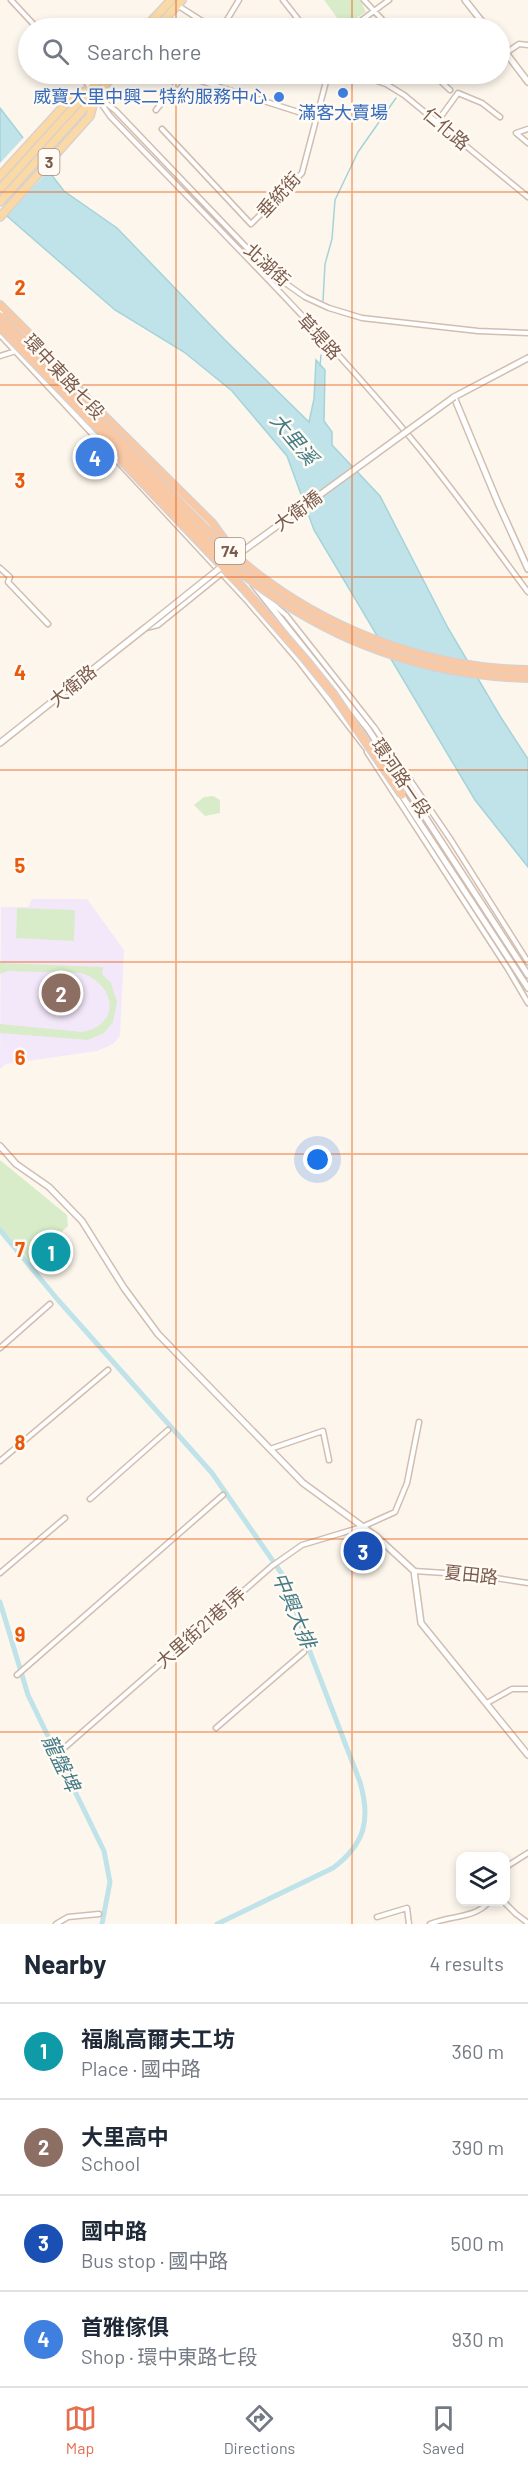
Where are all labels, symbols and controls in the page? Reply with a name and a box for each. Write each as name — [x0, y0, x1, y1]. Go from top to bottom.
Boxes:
search box — [18, 18, 510, 84]
icon: search — [39, 35, 72, 68]
text: Search here — [87, 38, 201, 64]
place label: 威寶大里中興二特約服務中心 — [33, 85, 267, 107]
marker: 滿客大賣場 — [336, 86, 350, 100]
marker: 威寶大里中興二特約服務中心 — [272, 90, 286, 104]
place label: 滿客大賣場 — [298, 101, 388, 123]
street label: 仁化路 — [419, 102, 474, 154]
road number: 3 — [38, 149, 60, 175]
street label: 垂統街 — [252, 167, 305, 222]
street label: 北湖街 — [240, 238, 295, 290]
text: 2 — [14, 275, 26, 299]
street label: 草堤路 — [293, 309, 346, 364]
street label: 環中東路七段 — [20, 329, 110, 423]
water label: 大里溪 — [266, 408, 325, 471]
pin: 4 — [76, 434, 115, 480]
text: 3 — [15, 468, 25, 492]
street label: 大衛橋 — [269, 485, 326, 535]
road number: 74 — [215, 538, 245, 564]
text: 4 — [14, 660, 26, 684]
street label: 大衛路 — [44, 660, 100, 711]
street label: 環河路一段 — [368, 734, 436, 821]
text: 5 — [15, 853, 26, 877]
pin: 2 — [42, 970, 80, 1016]
text: 6 — [15, 1045, 26, 1069]
your location — [303, 1145, 332, 1174]
pin: 1 — [32, 1230, 70, 1274]
text: 7 — [15, 1237, 25, 1261]
text: 8 — [15, 1430, 26, 1454]
pin: 3 — [344, 1528, 382, 1574]
street label: 夏田路 — [443, 1560, 499, 1588]
water label: 中興大排 — [268, 1568, 323, 1654]
street label: 大里街21巷1弄 — [151, 1582, 250, 1672]
text: 9 — [15, 1622, 25, 1646]
water label: 龍盤埤 — [38, 1730, 87, 1797]
map controls — [456, 1852, 510, 1906]
button: layers — [456, 1852, 510, 1906]
text: Nearby — [24, 1948, 106, 1979]
text: 4 results — [429, 1951, 504, 1975]
text: 福胤高爾夫工坊 — [81, 2025, 235, 2051]
text: 1 — [40, 2039, 47, 2063]
text: 360 m — [452, 2039, 504, 2063]
text: Place · 國中路 — [81, 2056, 201, 2080]
text: 大里高中 — [81, 2123, 169, 2149]
text: 2 — [38, 2135, 49, 2159]
text: 390 m — [451, 2135, 504, 2159]
text: School — [81, 2151, 140, 2175]
text: 國中路 — [81, 2217, 147, 2243]
text: 3 — [38, 2231, 49, 2255]
text: 500 m — [451, 2231, 504, 2255]
text: Bus stop · 國中路 — [81, 2248, 228, 2272]
text: 首雅傢俱 — [81, 2313, 169, 2339]
text: 4 — [37, 2327, 50, 2351]
text: 930 m — [451, 2327, 504, 2351]
text: Shop · 環中東路七段 — [81, 2344, 257, 2368]
tab: Map — [64, 2402, 97, 2457]
tab: Directions — [224, 2402, 295, 2457]
tab: Saved — [422, 2402, 464, 2457]

